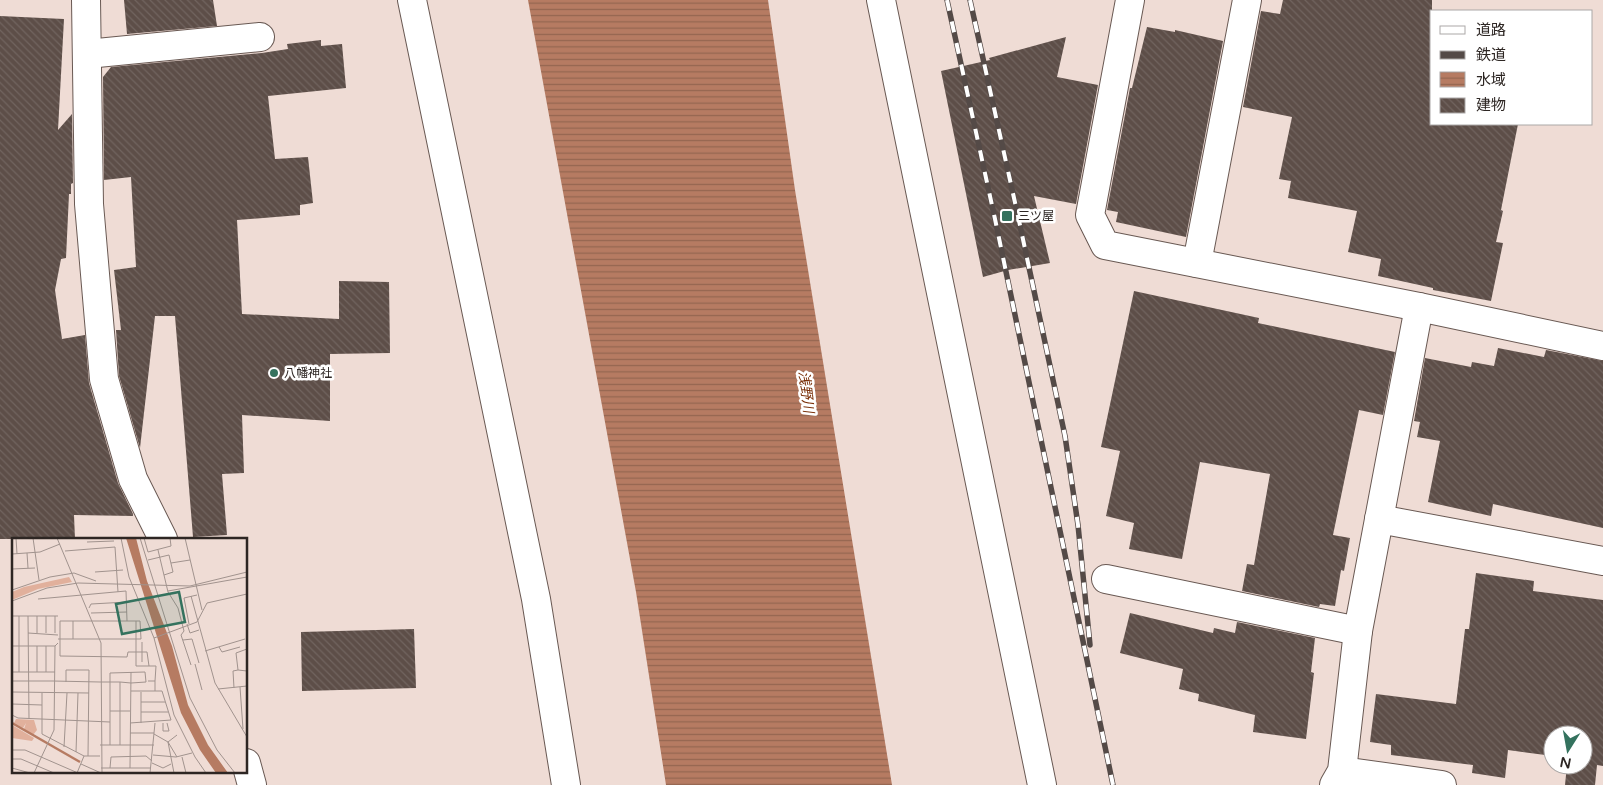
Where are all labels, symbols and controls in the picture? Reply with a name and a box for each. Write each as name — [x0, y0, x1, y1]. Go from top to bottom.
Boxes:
legend — [1430, 10, 1593, 125]
text: 道路 — [1476, 21, 1506, 39]
text: 鉄道 — [1476, 46, 1506, 64]
text: 水域 — [1476, 71, 1506, 89]
text: 建物 — [1476, 96, 1506, 114]
marker: 三ツ屋 — [1000, 209, 1014, 223]
place label: 三ツ屋 — [1018, 209, 1054, 223]
place label: 八幡神社 — [284, 366, 332, 380]
marker: 八幡神社 — [268, 367, 280, 379]
water label: 浅野川 — [795, 370, 817, 416]
inset map — [12, 538, 248, 772]
north arrow — [1543, 725, 1593, 775]
text: N — [1558, 753, 1573, 772]

